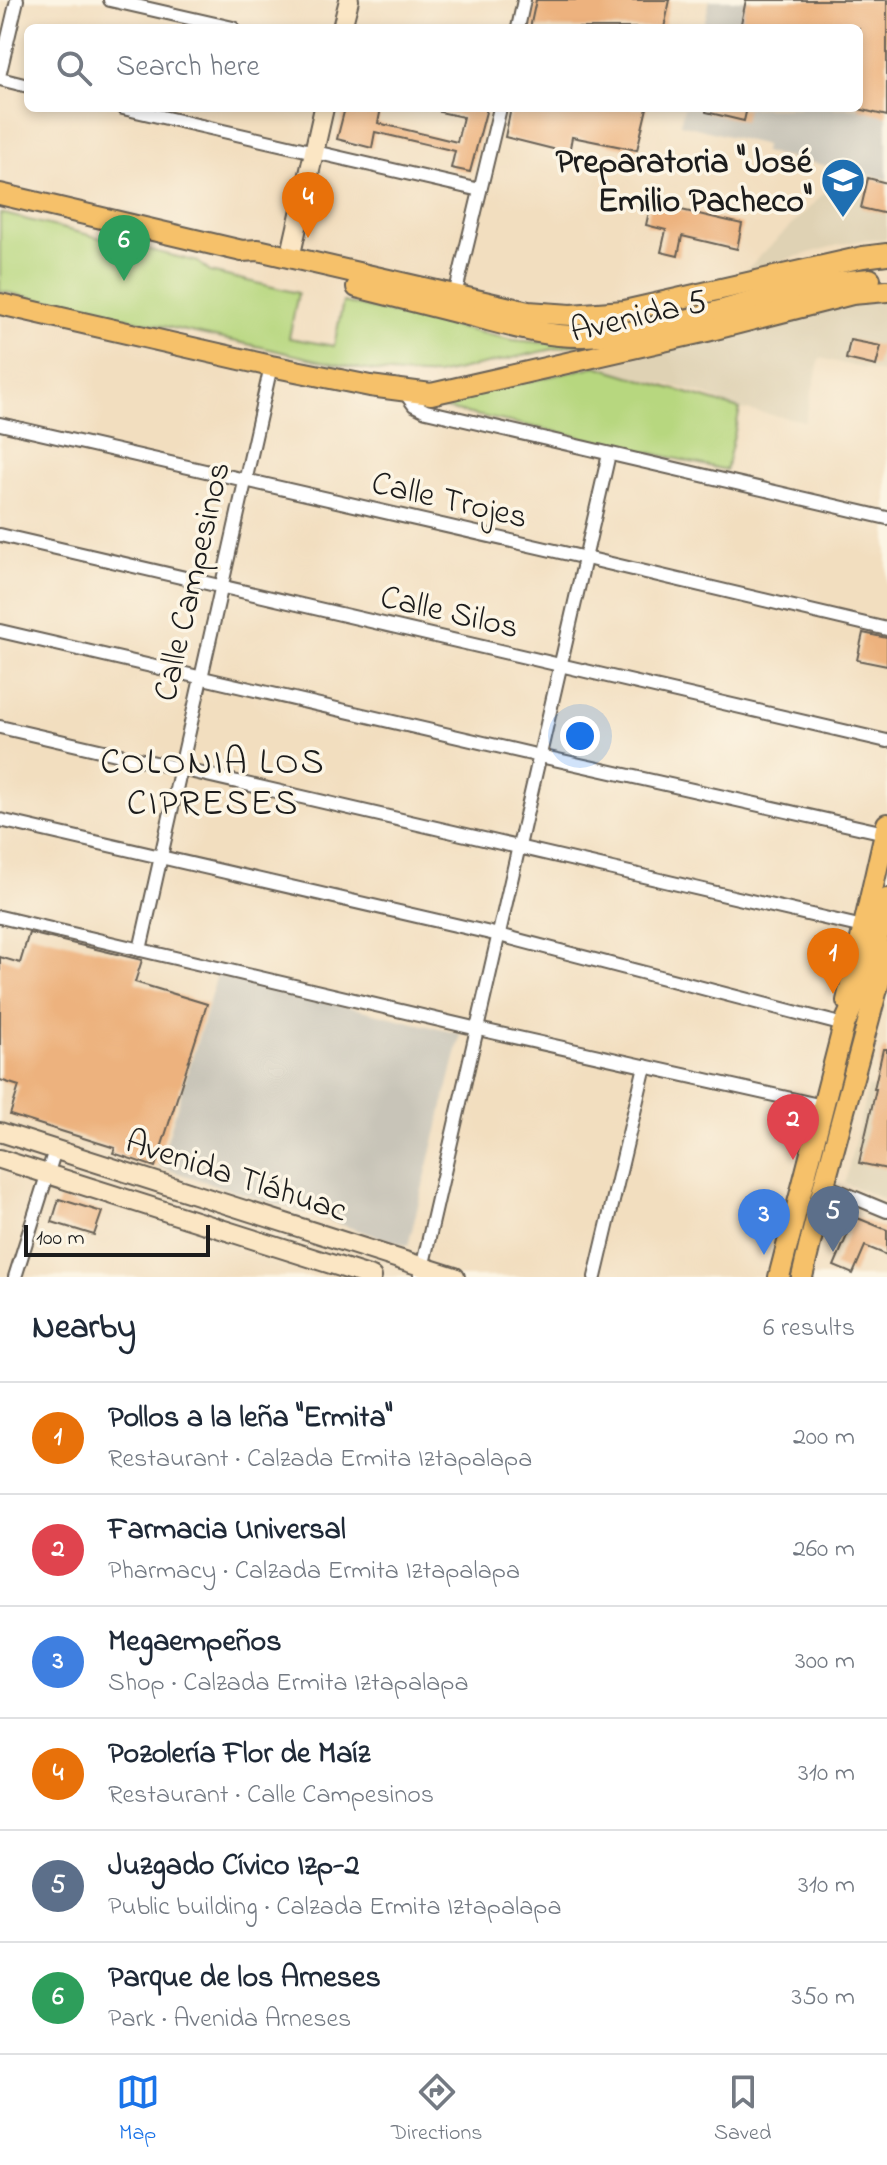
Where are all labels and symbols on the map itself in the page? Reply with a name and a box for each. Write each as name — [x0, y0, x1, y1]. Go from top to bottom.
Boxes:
place label: Preparatoria "José Emilio Pacheco" — [555, 139, 813, 228]
school or university icon: Preparatoria "José Emilio Pacheco" — [819, 156, 867, 219]
pin: 4 — [282, 172, 334, 238]
pin: 6 — [98, 215, 150, 281]
street label: Avenida 5 — [566, 278, 712, 358]
street label: Calle Campesinos — [142, 457, 246, 707]
street label: Calle Trojes — [366, 460, 532, 544]
street label: Calle Silos — [375, 574, 523, 654]
your location — [560, 716, 600, 756]
district label: COLONIA LOS CIPRESES — [100, 738, 326, 832]
pin: 1 — [807, 928, 859, 994]
pin: 2 — [767, 1094, 819, 1160]
street label: Avenida Tláhuac — [118, 1118, 354, 1237]
pin: 5 — [807, 1186, 859, 1252]
pin: 3 — [738, 1189, 790, 1255]
scale bar — [24, 1221, 210, 1257]

